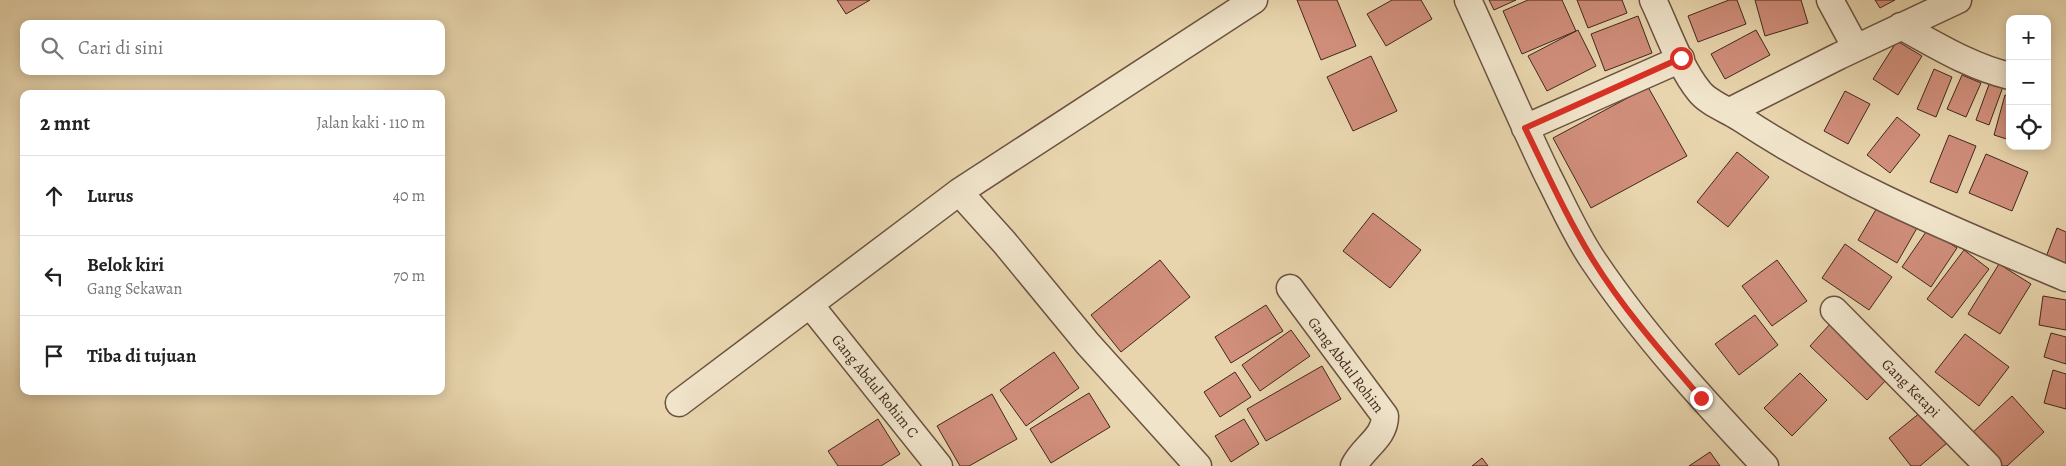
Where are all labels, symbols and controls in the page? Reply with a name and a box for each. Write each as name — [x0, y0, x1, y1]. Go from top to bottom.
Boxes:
map controls — [2006, 15, 2051, 150]
button: + — [2006, 15, 2051, 60]
search box — [20, 20, 445, 75]
icon: search — [38, 34, 66, 62]
text: Cari di sini — [78, 35, 163, 61]
route start — [1670, 47, 1693, 70]
button: − — [2006, 60, 2051, 105]
button: locate — [2006, 105, 2051, 150]
text: 2 mnt — [40, 109, 90, 137]
text: Jalan kaki · 110 m — [316, 112, 425, 134]
icon: ahead — [40, 182, 68, 210]
text: Lurus — [87, 183, 133, 209]
text: 40 m — [393, 185, 425, 207]
text: Belok kiri — [87, 252, 164, 278]
icon: left — [40, 262, 68, 290]
text: 70 m — [393, 265, 425, 287]
text: Gang Sekawan — [87, 278, 182, 300]
street label: Gang Abdul Rohim — [1303, 313, 1389, 417]
street label: Gang Abdul Rohim C — [827, 330, 923, 442]
icon: arrive — [40, 342, 68, 370]
text: Tiba di tujuan — [87, 343, 196, 369]
street label: Gang Ketapi — [1877, 354, 1945, 422]
route end — [1690, 387, 1713, 410]

